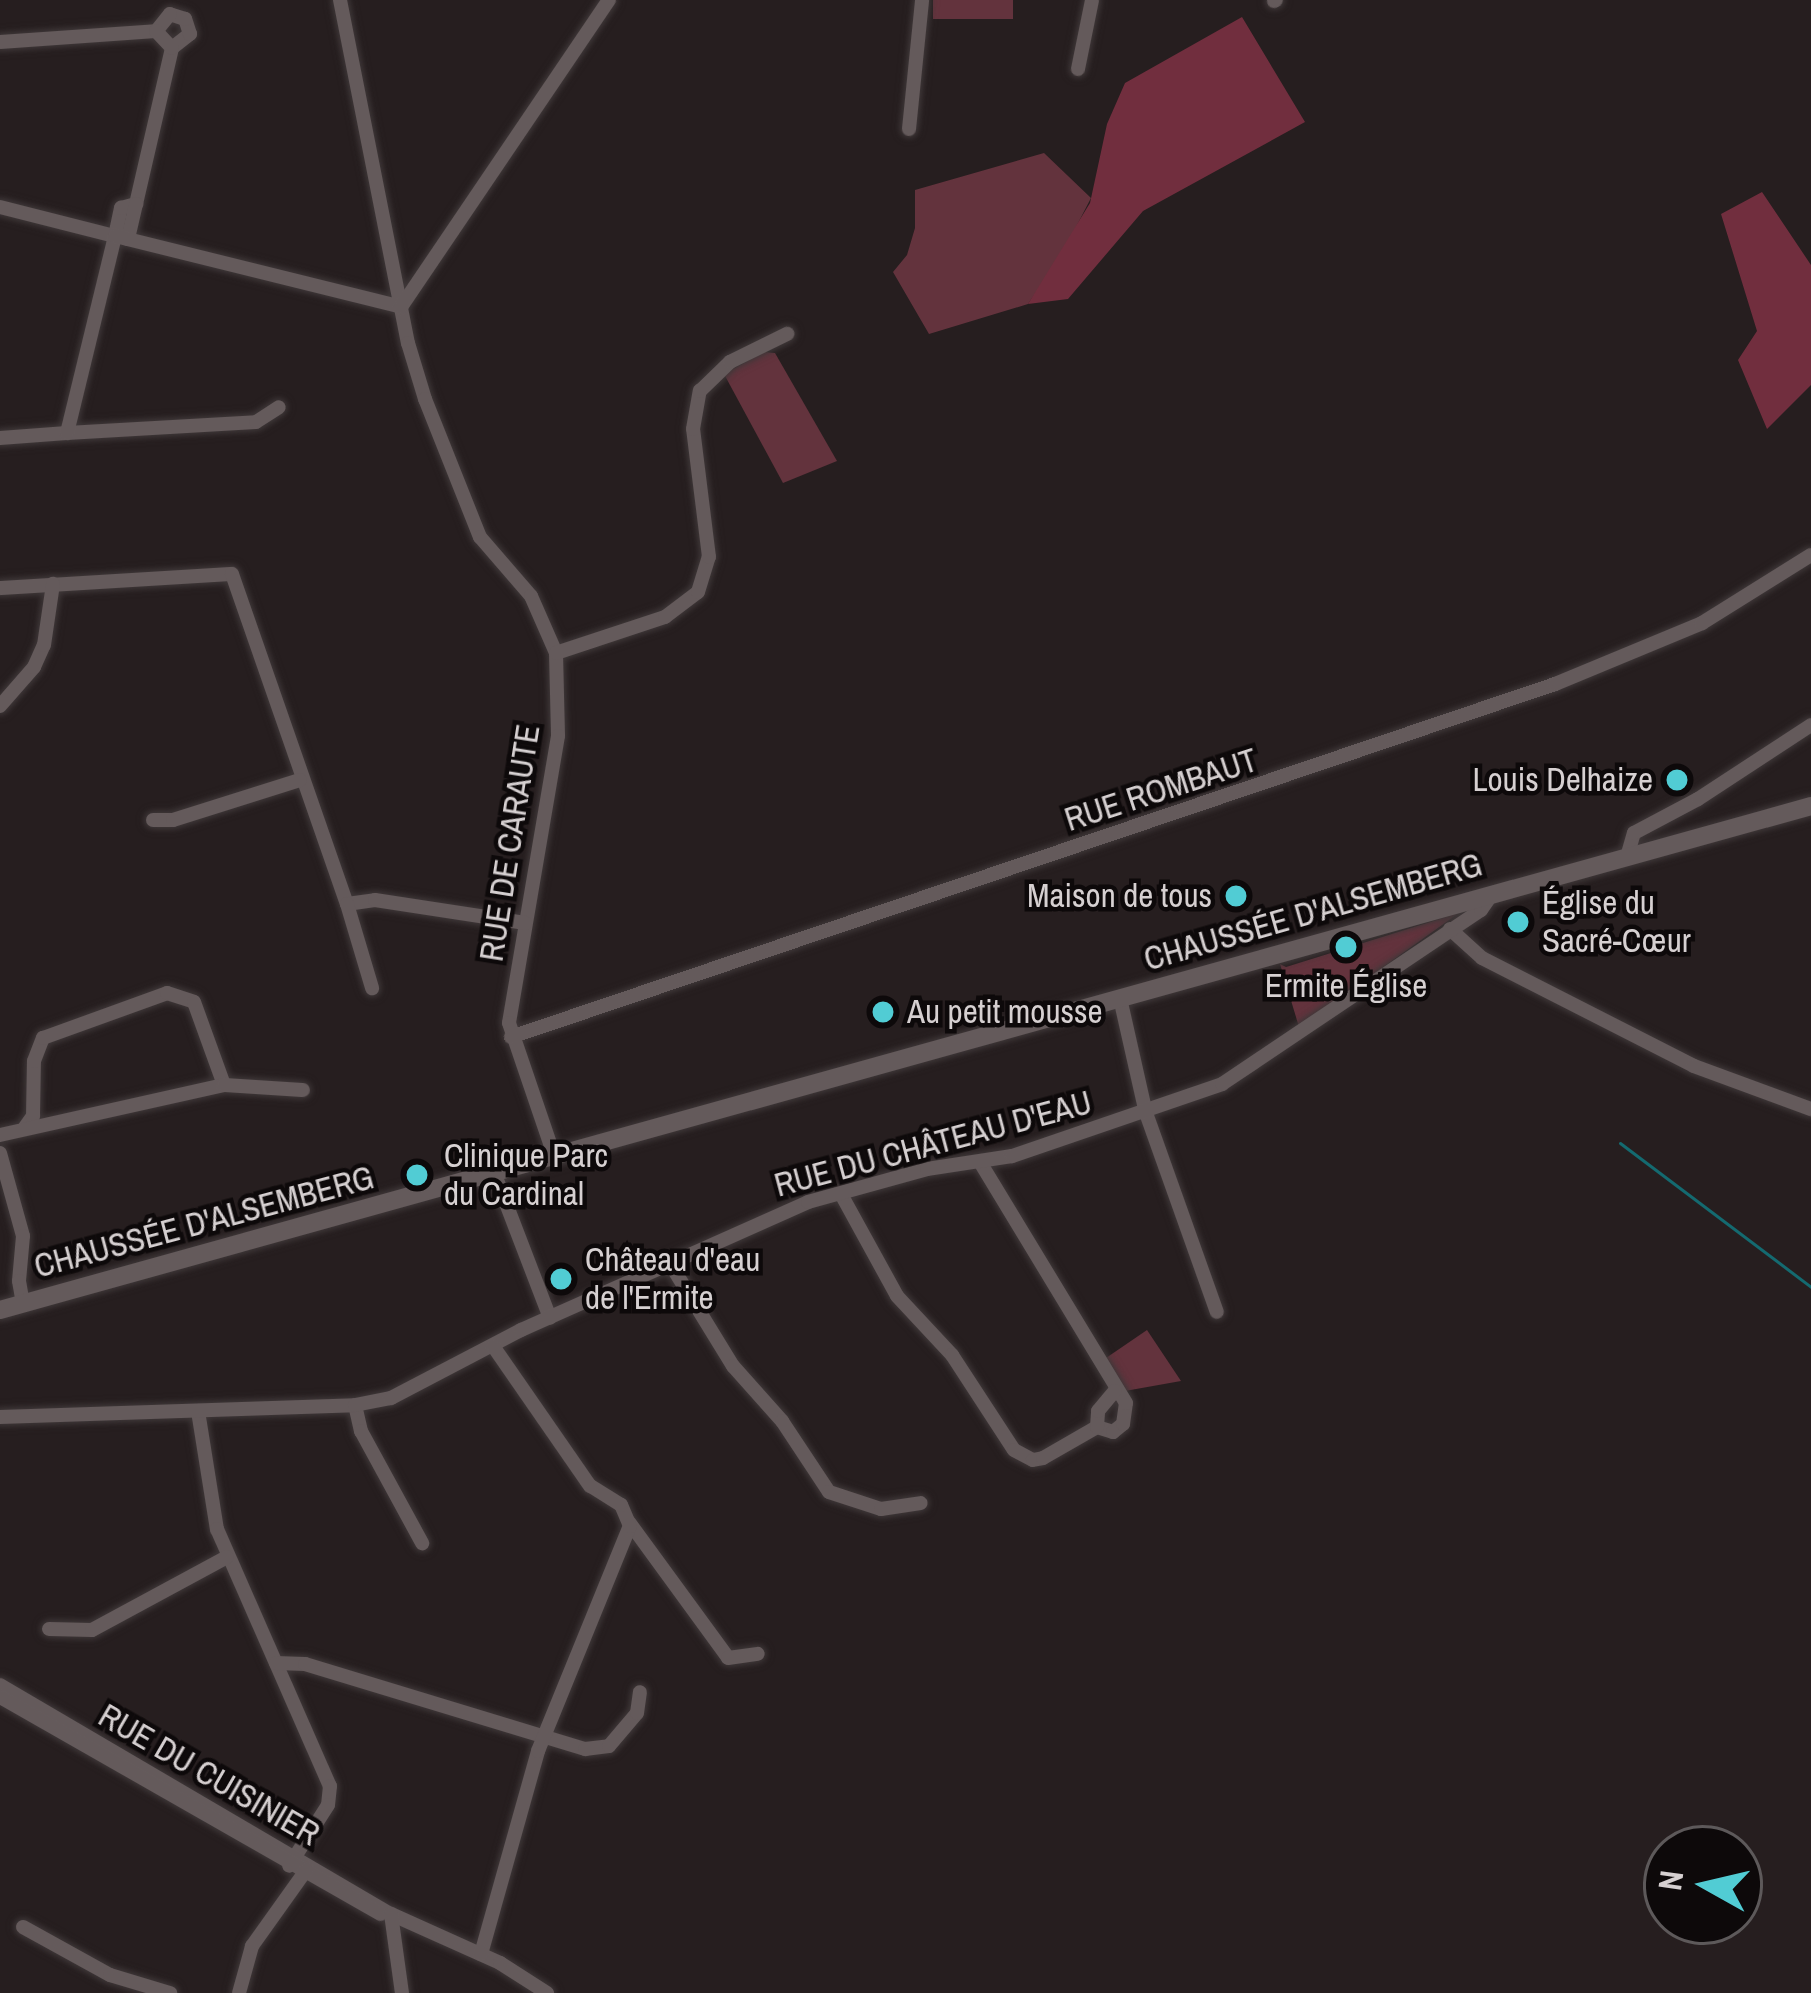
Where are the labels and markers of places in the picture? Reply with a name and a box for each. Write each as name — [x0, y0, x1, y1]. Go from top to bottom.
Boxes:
place label: Louis Delhaize — [1472, 760, 1653, 800]
marker: Louis Delhaize — [1664, 767, 1690, 793]
place label: Maison de tous — [1027, 876, 1212, 916]
marker: Maison de tous — [1223, 883, 1249, 909]
place label: Église du Sacré-Cœur — [1542, 883, 1691, 961]
marker: Église du Sacré-Cœur — [1505, 909, 1531, 935]
marker: Ermite Église — [1333, 934, 1359, 960]
place label: Ermite Église — [1265, 966, 1427, 1006]
place label: Au petit mousse — [907, 992, 1103, 1032]
marker: Au petit mousse — [870, 999, 896, 1025]
place label: Clinique Parc du Cardinal — [444, 1136, 608, 1214]
marker: Clinique Parc du Cardinal — [401, 1159, 433, 1191]
place label: Château d'eau de l'Ermite — [585, 1240, 760, 1318]
marker: Château d'eau de l'Ermite — [548, 1266, 574, 1292]

